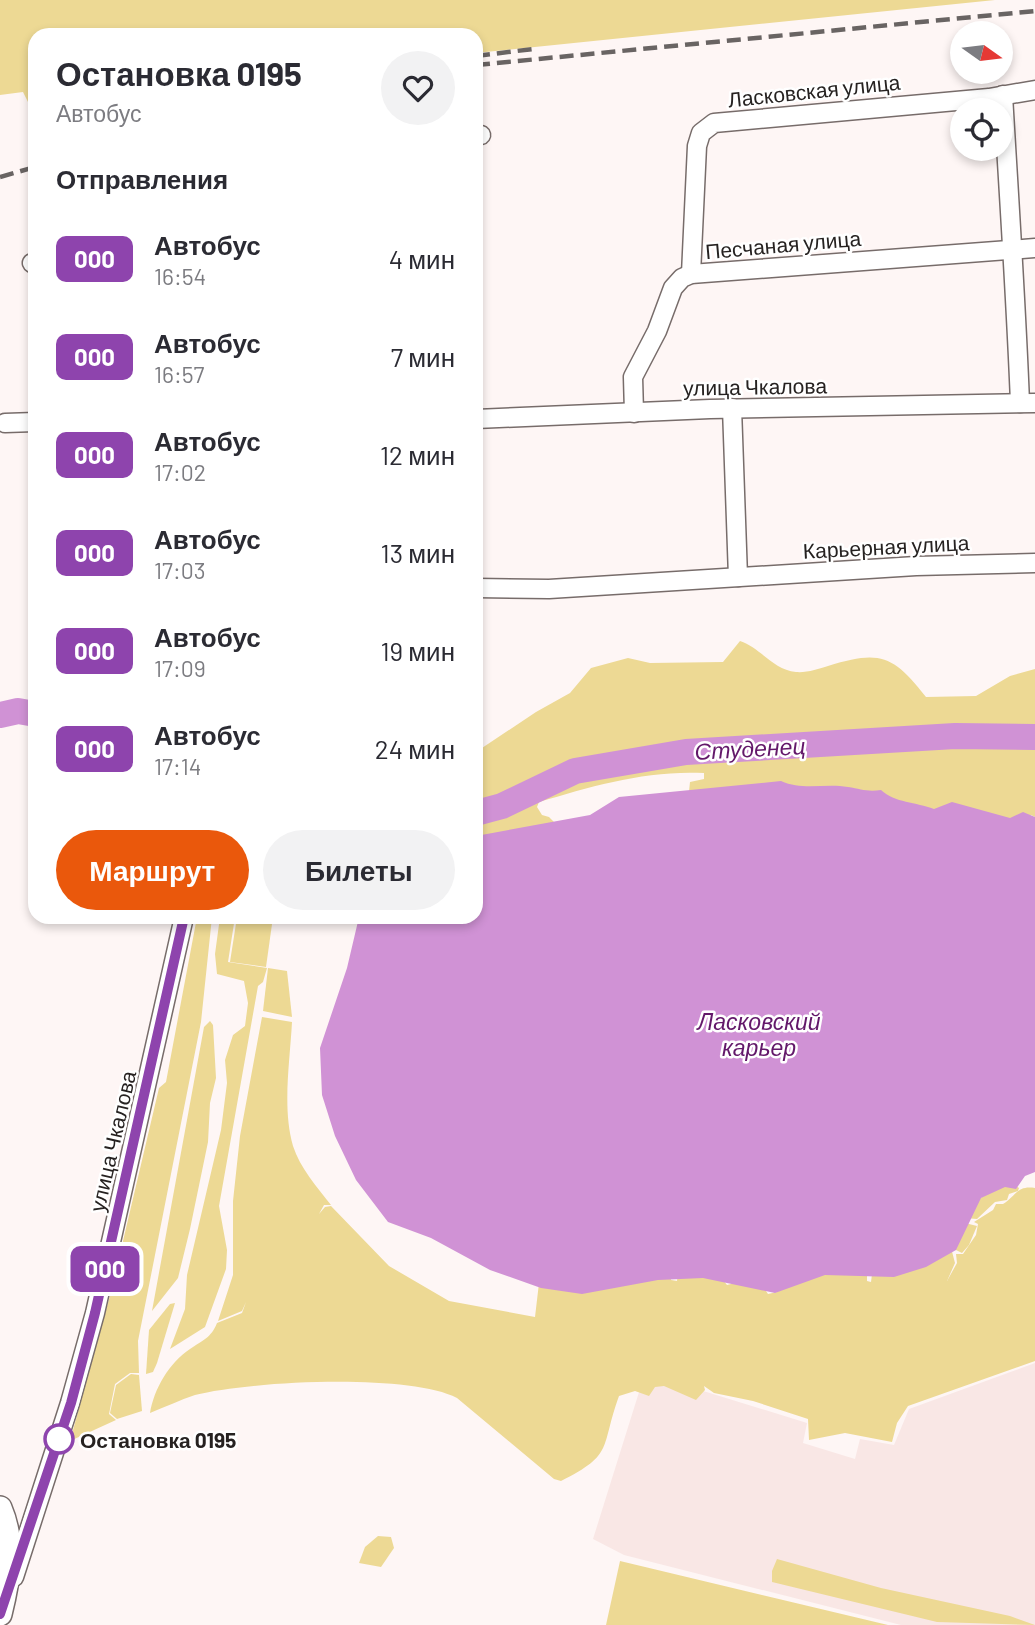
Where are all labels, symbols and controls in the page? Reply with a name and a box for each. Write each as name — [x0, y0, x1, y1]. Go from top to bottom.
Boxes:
north arrow — [950, 21, 1013, 84]
map controls — [950, 21, 1013, 161]
button: heart — [381, 51, 455, 125]
text: Остановка 0195 — [56, 53, 302, 93]
street label: Ласковская улица — [727, 68, 902, 111]
button: locate — [950, 98, 1013, 161]
text: Автобус — [56, 99, 142, 127]
text: Отправления — [56, 163, 228, 194]
street label: Песчаная улица — [704, 225, 862, 263]
text: Автобус — [154, 229, 261, 260]
text: 4 мин — [389, 243, 455, 274]
text: 000 — [74, 244, 115, 273]
text: 16:54 — [154, 262, 206, 290]
text: Автобус — [154, 327, 261, 358]
text: 7 мин — [391, 341, 455, 372]
text: 000 — [74, 342, 115, 371]
text: 16:57 — [154, 360, 204, 388]
street label: улица Чкалова — [683, 372, 828, 400]
text: Автобус — [154, 425, 261, 456]
text: 12 мин — [380, 439, 455, 470]
text: 000 — [74, 440, 115, 469]
text: 17:02 — [154, 458, 206, 486]
text: Автобус — [154, 523, 261, 554]
street label: Карьерная улица — [802, 529, 970, 563]
text: 13 мин — [381, 537, 455, 568]
text: 000 — [74, 538, 115, 567]
text: 17:03 — [154, 556, 206, 584]
text: Автобус — [154, 621, 261, 652]
text: 19 мин — [380, 635, 455, 666]
text: 000 — [74, 636, 115, 665]
text: 17:09 — [154, 654, 206, 682]
text: Автобус — [154, 719, 261, 750]
water label: Студенец — [694, 731, 806, 765]
text: 24 мин — [375, 733, 455, 764]
text: 000 — [74, 734, 115, 763]
text: 17:14 — [154, 752, 201, 780]
button: Маршрут — [56, 830, 249, 910]
button: Билеты — [263, 830, 455, 910]
water label: Ласковский карьер — [695, 1007, 821, 1061]
street label: улица Чкалова — [84, 1068, 140, 1214]
line badge: 000 — [65, 1246, 145, 1292]
text: 000 — [84, 1254, 126, 1283]
marker: Остановка 0195 — [44, 1424, 74, 1454]
place label: Остановка 0195 — [80, 1427, 236, 1452]

